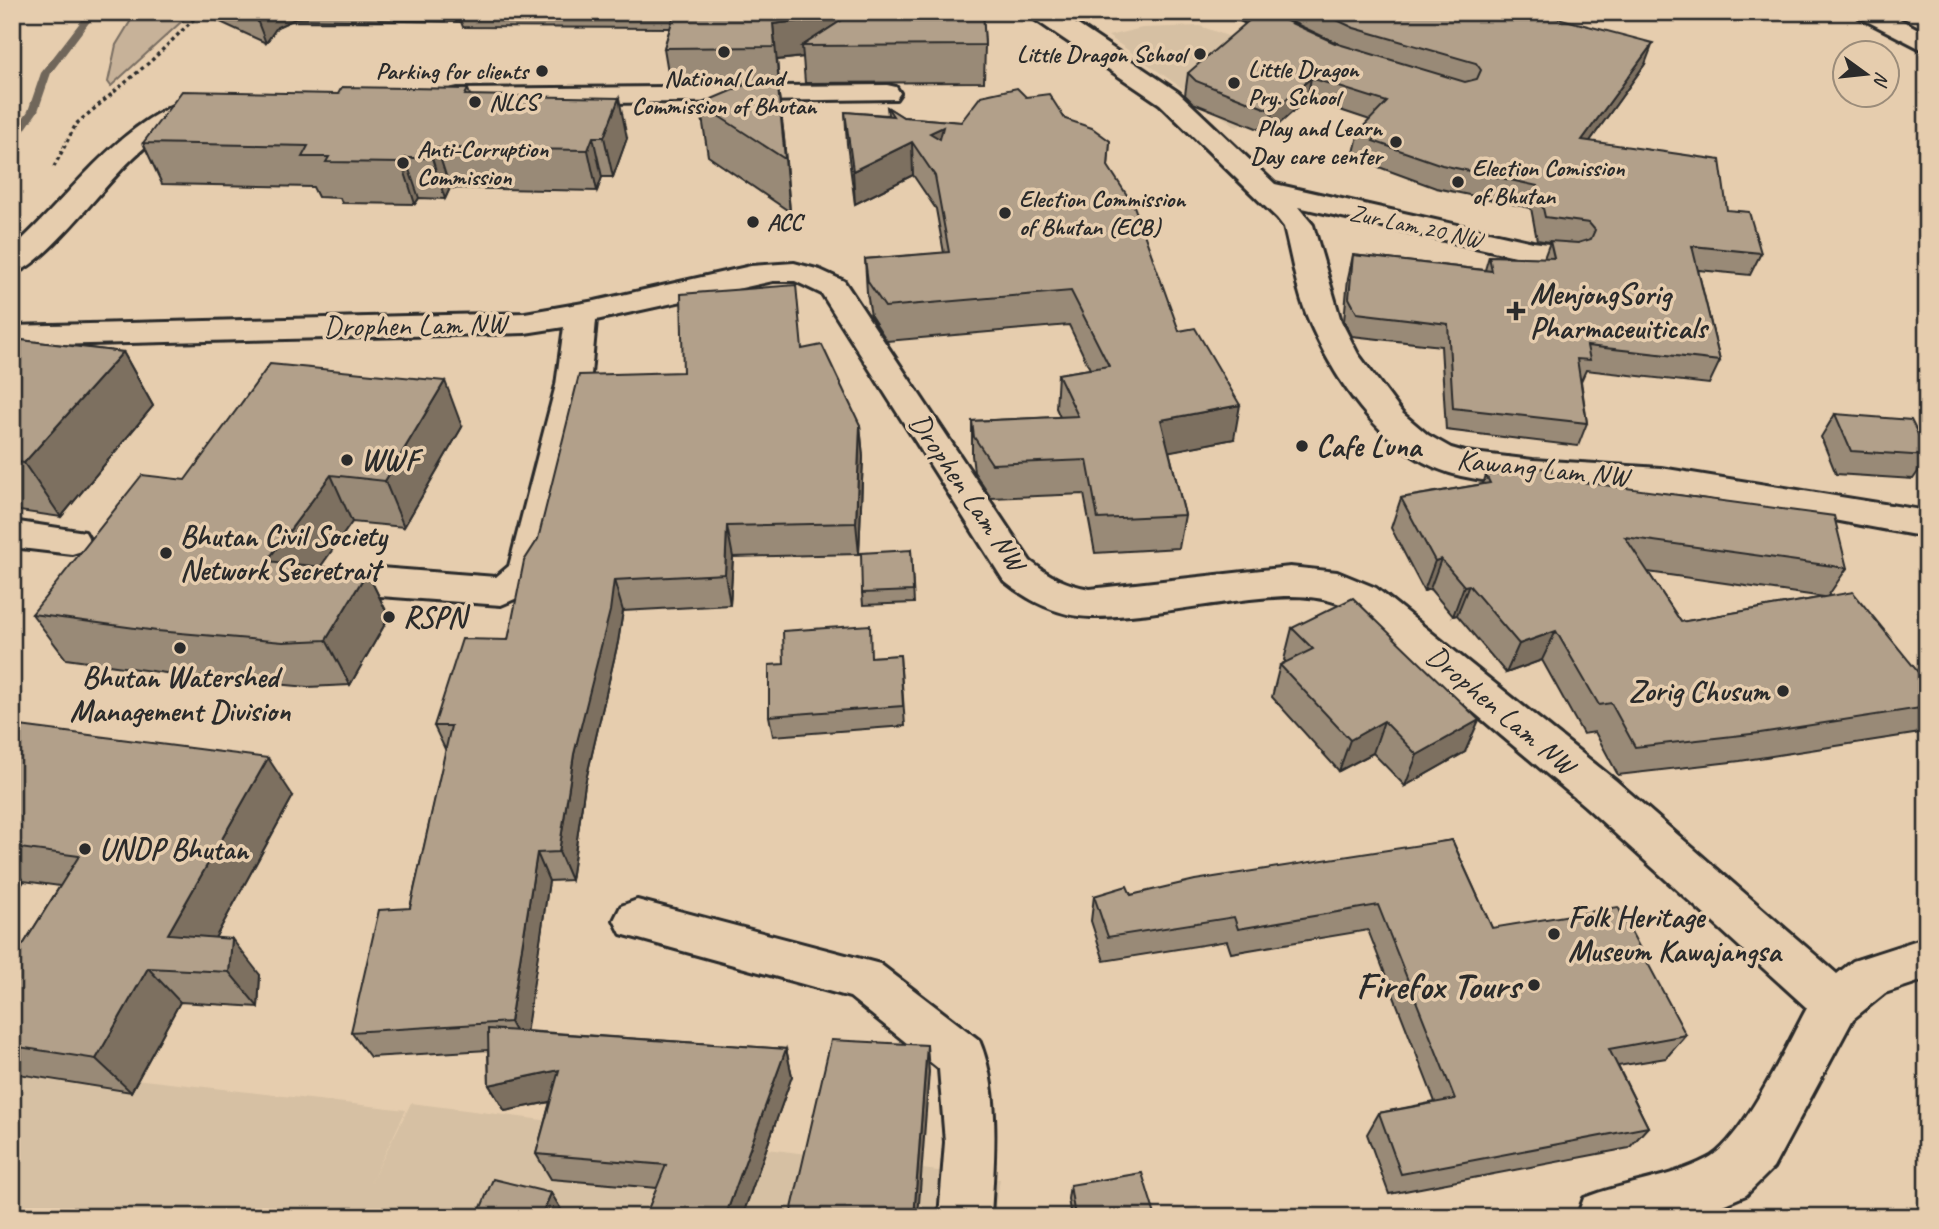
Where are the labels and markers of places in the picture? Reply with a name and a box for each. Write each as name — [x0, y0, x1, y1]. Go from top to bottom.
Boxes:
place label: Little Dragon School — [1017, 39, 1191, 69]
marker: National Land Commission of Bhutan — [716, 44, 732, 60]
marker: Little Dragon School — [1192, 46, 1208, 62]
place label: Little Dragon Pry. School — [1248, 54, 1361, 112]
place label: Parking for clients — [376, 56, 531, 86]
marker: Parking for clients — [534, 63, 550, 79]
place label: National Land Commission of Bhutan — [632, 63, 818, 121]
marker: Little Dragon Pry. School — [1226, 75, 1242, 91]
place label: NLCS — [489, 87, 542, 117]
marker: NLCS — [467, 94, 483, 110]
place label: Play and Learn Day care center — [1250, 113, 1384, 171]
place label: Anti-Corruption Commission — [417, 134, 549, 192]
marker: Play and Learn Day care center — [1388, 134, 1404, 150]
place label: Election Comission of Bhutan — [1472, 153, 1626, 211]
marker: Anti-Corruption Commission — [395, 155, 411, 171]
marker: Election Comission of Bhutan — [1450, 174, 1466, 190]
place label: Election Commission of Bhutan (ECB) — [1019, 184, 1187, 242]
marker: Election Commission of Bhutan (ECB) — [997, 205, 1013, 221]
place label: ACC — [767, 207, 805, 237]
marker: ACC — [745, 214, 761, 230]
place label: MenjongSorig Pharmaceuiticals — [1530, 275, 1710, 347]
marker: MenjongSorig Pharmaceuiticals — [1508, 303, 1524, 319]
place label: Cafe Luna — [1316, 427, 1424, 465]
marker: Cafe Luna — [1294, 438, 1310, 454]
place label: WWF — [361, 441, 423, 479]
marker: WWF — [339, 452, 355, 468]
place label: Bhutan Civil Society Network Secretrait — [180, 517, 389, 589]
marker: Bhutan Civil Society Network Secretrait — [158, 545, 174, 561]
place label: RSPN — [403, 598, 471, 636]
marker: RSPN — [381, 609, 397, 625]
marker: Bhutan Watershed Management Division — [172, 640, 188, 656]
place label: Bhutan Watershed Management Division — [70, 658, 292, 730]
place label: Zorig Chusum — [1629, 672, 1771, 710]
marker: Zorig Chusum — [1775, 683, 1791, 699]
place label: UNDP Bhutan — [99, 830, 250, 868]
marker: UNDP Bhutan — [77, 841, 93, 857]
place label: Folk Heritage Museum Kawajangsa — [1568, 898, 1783, 970]
marker: Folk Heritage Museum Kawajangsa — [1546, 926, 1562, 942]
place label: Firefox Tours — [1356, 962, 1524, 1009]
marker: Firefox Tours — [1526, 977, 1542, 993]

